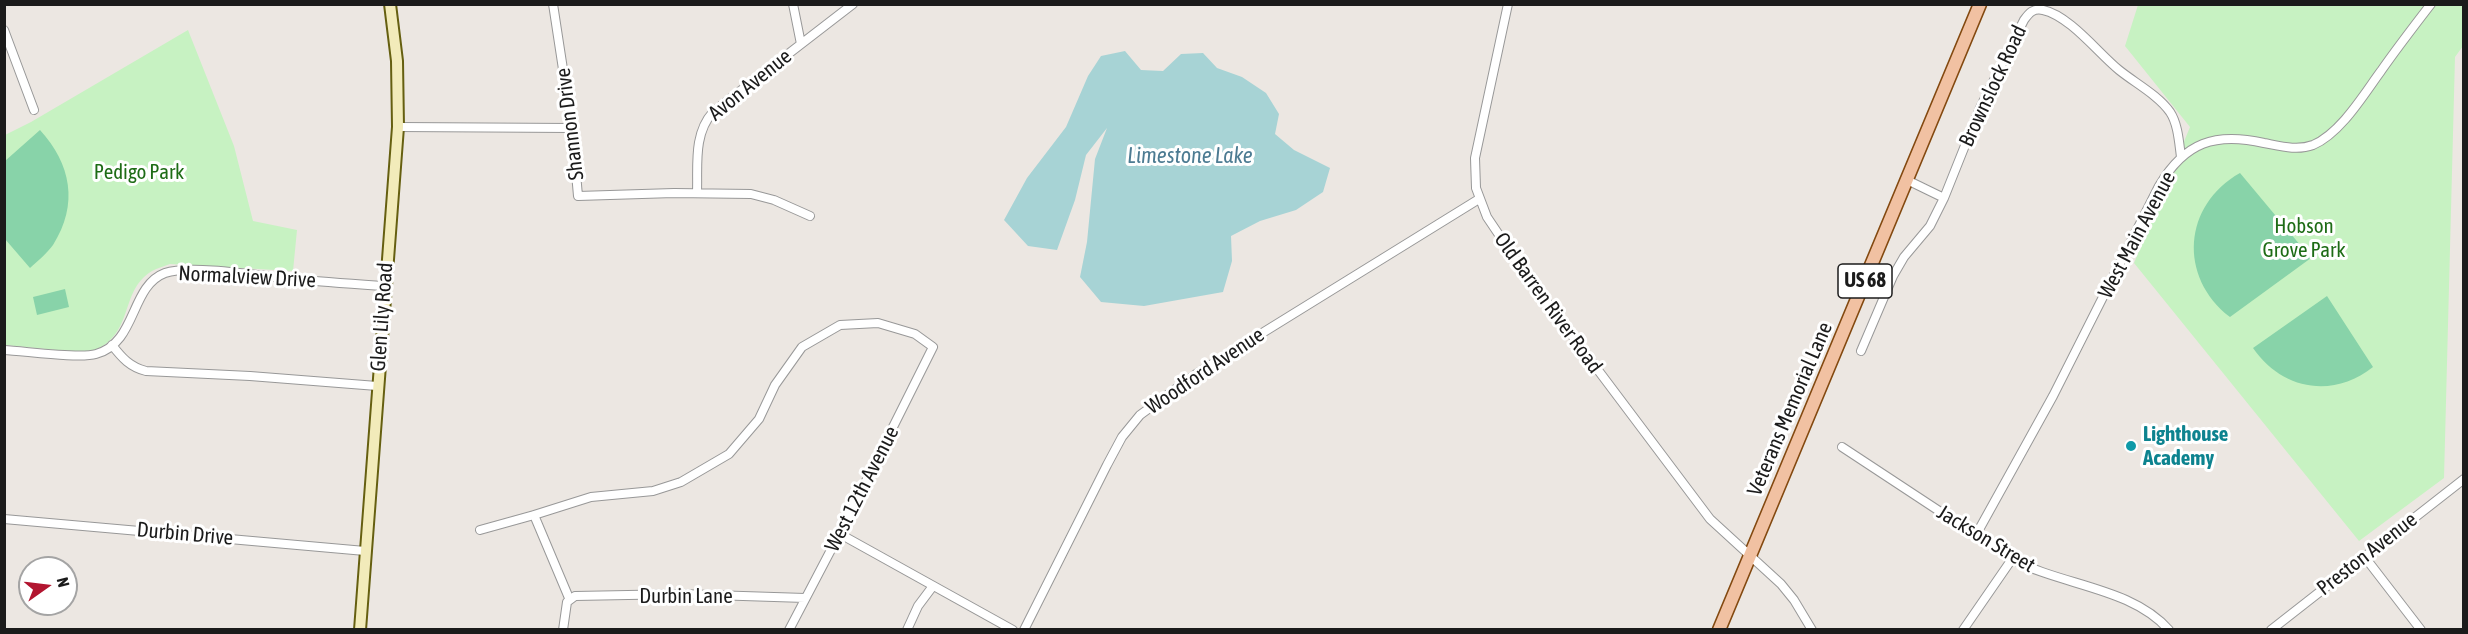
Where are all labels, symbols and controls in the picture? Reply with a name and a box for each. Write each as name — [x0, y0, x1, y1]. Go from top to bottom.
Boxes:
street label: Brownslock Road — [1954, 21, 2032, 151]
street label: Avon Avenue — [703, 44, 797, 126]
street label: Shannon Drive — [551, 66, 589, 182]
water label: Limestone Lake — [1127, 143, 1253, 169]
park label: Pedigo Park — [94, 159, 184, 185]
street label: West Main Avenue — [2093, 167, 2181, 303]
park label: Hobson Grove Park — [2263, 213, 2345, 263]
street label: Old Barren River Road — [1489, 228, 1607, 378]
street label: Normalview Drive — [178, 261, 316, 293]
street label: Glen Lily Road — [366, 262, 398, 372]
road number: US 68 — [1838, 264, 1892, 298]
street label: Veterans Memorial Lane — [1742, 318, 1838, 500]
street label: Woodford Avenue — [1141, 322, 1269, 420]
place label: Lighthouse Academy — [2143, 421, 2228, 471]
street label: West 12th Avenue — [820, 422, 904, 556]
marker: Lighthouse Academy — [2124, 439, 2138, 453]
street label: Jackson Street — [1932, 500, 2040, 578]
street label: Preston Avenue — [2312, 507, 2422, 601]
street label: Durbin Drive — [136, 517, 234, 551]
north arrow — [18, 556, 78, 616]
text: N — [54, 575, 73, 589]
street label: Durbin Lane — [639, 583, 733, 609]

